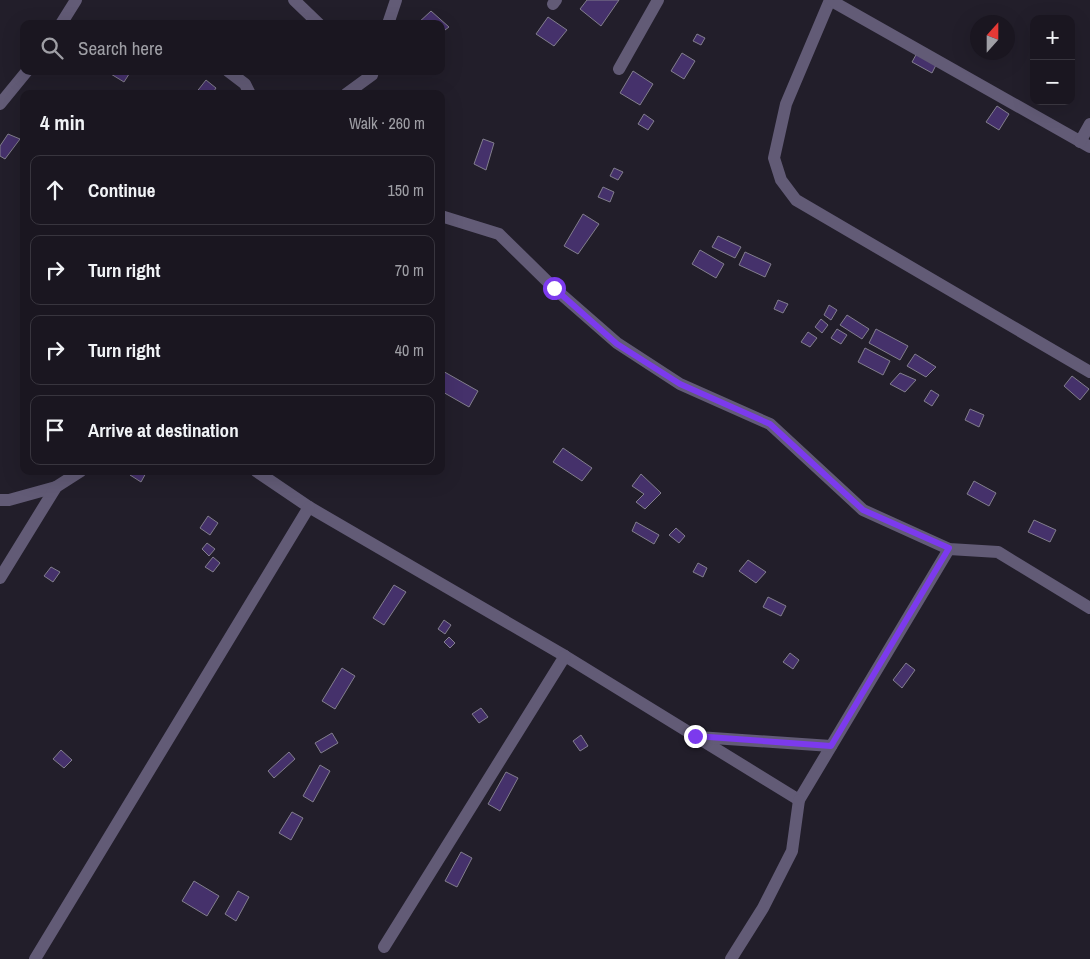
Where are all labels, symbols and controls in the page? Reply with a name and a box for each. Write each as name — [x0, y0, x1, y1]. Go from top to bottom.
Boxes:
north arrow — [970, 15, 1015, 60]
map controls — [1030, 15, 1075, 105]
button: + — [1030, 15, 1075, 60]
search box — [20, 20, 445, 75]
icon: search — [38, 34, 66, 62]
text: Search here — [78, 35, 163, 61]
button: − — [1030, 60, 1075, 105]
text: 4 min — [40, 108, 85, 137]
text: Walk · 260 m — [349, 112, 425, 134]
icon: ahead — [41, 176, 69, 204]
text: Continue — [88, 177, 156, 203]
text: 150 m — [388, 179, 424, 201]
icon: right — [41, 256, 69, 284]
text: Turn right — [88, 257, 160, 283]
text: 70 m — [395, 259, 424, 281]
route start — [543, 277, 566, 300]
icon: right — [41, 336, 69, 364]
text: Turn right — [88, 337, 160, 363]
text: 40 m — [395, 339, 424, 361]
icon: arrive — [41, 416, 69, 444]
text: Arrive at destination — [88, 417, 239, 443]
route end — [684, 725, 707, 748]

